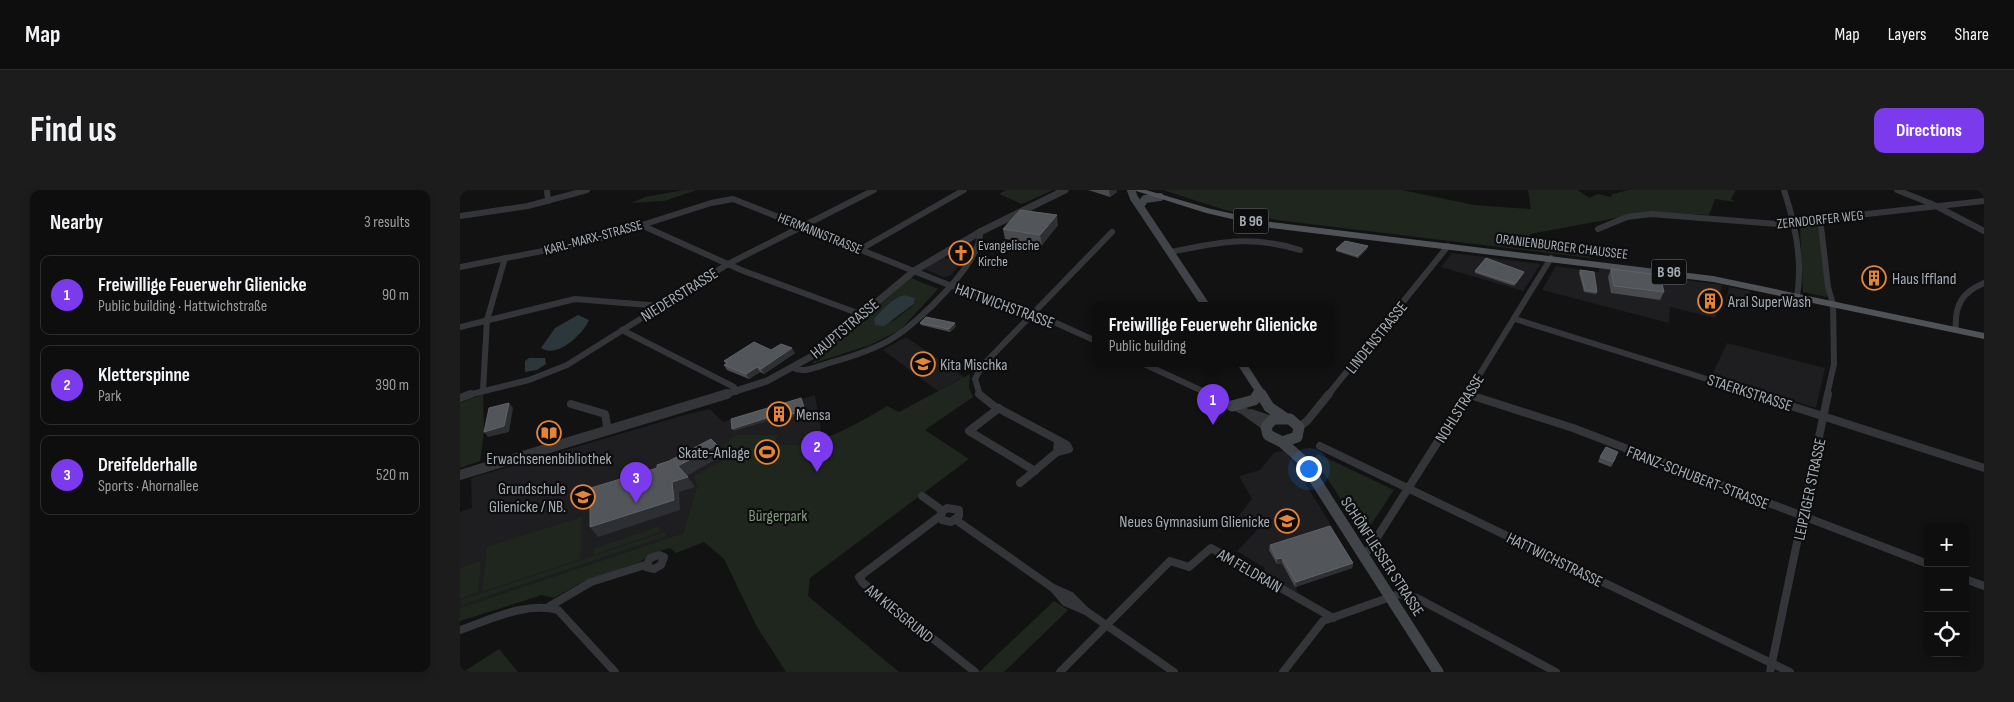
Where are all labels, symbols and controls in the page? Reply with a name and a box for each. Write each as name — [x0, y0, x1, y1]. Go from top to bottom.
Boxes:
text: Map — [25, 20, 60, 49]
text: Map — [1835, 24, 1860, 45]
text: Layers — [1888, 24, 1927, 45]
text: Share — [1955, 24, 1989, 45]
button: Directions — [1874, 108, 1984, 153]
text: Find us — [30, 109, 117, 152]
street label: ZERNDORFER WEG — [1776, 206, 1864, 233]
road number: B 96 — [1234, 208, 1268, 234]
street label: HERMANNSTRASSE — [775, 209, 865, 258]
text: Nearby — [50, 210, 103, 235]
text: 3 results — [364, 213, 410, 232]
street label: KARL-MARX-STRASSE — [542, 216, 644, 259]
street label: ORANIENBURGER CHAUSSEE — [1495, 230, 1629, 263]
place label: Evangelische Kirche — [978, 237, 1039, 270]
church icon: Evangelische Kirche — [948, 240, 974, 266]
road number: B 96 — [1652, 260, 1686, 284]
street label: NIEDERSTRASSE — [638, 264, 722, 326]
building icon: Haus Iffland — [1861, 265, 1887, 291]
place label: Haus Iffland — [1892, 270, 1956, 289]
text: Freiwillige Feuerwehr Glienicke — [98, 274, 307, 297]
street label: HATTWICHSTRASSE — [952, 280, 1057, 333]
text: 1 — [64, 286, 70, 305]
text: 90 m — [382, 286, 409, 305]
building icon: Aral SuperWash — [1697, 288, 1723, 314]
place label: Aral SuperWash — [1727, 293, 1811, 312]
street label: HAUPTSTRASSE — [807, 295, 883, 363]
text: Public building · Hattwichstraße — [98, 297, 267, 316]
street label: LINDENSTRASSE — [1342, 298, 1412, 378]
popup — [1092, 302, 1334, 367]
text: Freiwillige Feuerwehr Glienicke — [1109, 314, 1317, 337]
text: Public building — [1109, 337, 1186, 356]
school or university icon: Kita Mischka — [910, 351, 936, 377]
place label: Kita Mischka — [940, 356, 1008, 375]
text: Kletterspinne — [98, 364, 190, 387]
street label: NOHLSTRASSE — [1432, 371, 1489, 447]
street label: STAERKSTRASSE — [1705, 371, 1794, 416]
text: 2 — [63, 376, 71, 395]
text: 390 m — [375, 376, 409, 395]
pin: 1 — [1197, 384, 1229, 425]
text: Park — [98, 387, 121, 406]
building icon: Mensa — [766, 401, 792, 427]
place label: Mensa — [796, 406, 831, 425]
library icon: Erwachsenenbibliothek — [536, 420, 562, 446]
pin: 2 — [801, 431, 833, 472]
street label: LEIPZIGER STRASSE — [1790, 437, 1831, 542]
sports icon: Skate-Anlage — [754, 439, 780, 465]
street label: FRANZ-SCHUBERT-STRASSE — [1624, 443, 1771, 514]
place label: Skate-Anlage — [678, 444, 750, 463]
place label: Erwachsenenbibliothek — [486, 450, 612, 469]
text: Dreifelderhalle — [98, 454, 197, 477]
your location — [1296, 456, 1322, 482]
pin: 3 — [620, 462, 652, 503]
text: 3 — [63, 466, 71, 485]
text: 520 m — [376, 466, 409, 485]
text: Sports · Ahornallee — [98, 477, 199, 496]
place label: Grundschule Glienicke / NB. — [489, 480, 566, 517]
school or university icon: Grundschule Glienicke / NB. — [570, 484, 596, 510]
street label: SCHÖNFLIESSER STRASSE — [1336, 494, 1427, 620]
park label: Bürgerpark — [749, 507, 807, 526]
school or university icon: Neues Gymnasium Glienicke — [1274, 508, 1300, 534]
place label: Neues Gymnasium Glienicke — [1119, 513, 1270, 532]
map controls — [1924, 522, 1969, 657]
button: + — [1924, 522, 1969, 567]
street label: HATTWICHSTRASSE — [1503, 529, 1605, 592]
street label: AM FELDRAIN — [1213, 545, 1285, 597]
button: − — [1924, 567, 1969, 612]
street label: AM KIESGRUND — [860, 580, 937, 647]
button: locate — [1924, 612, 1969, 657]

